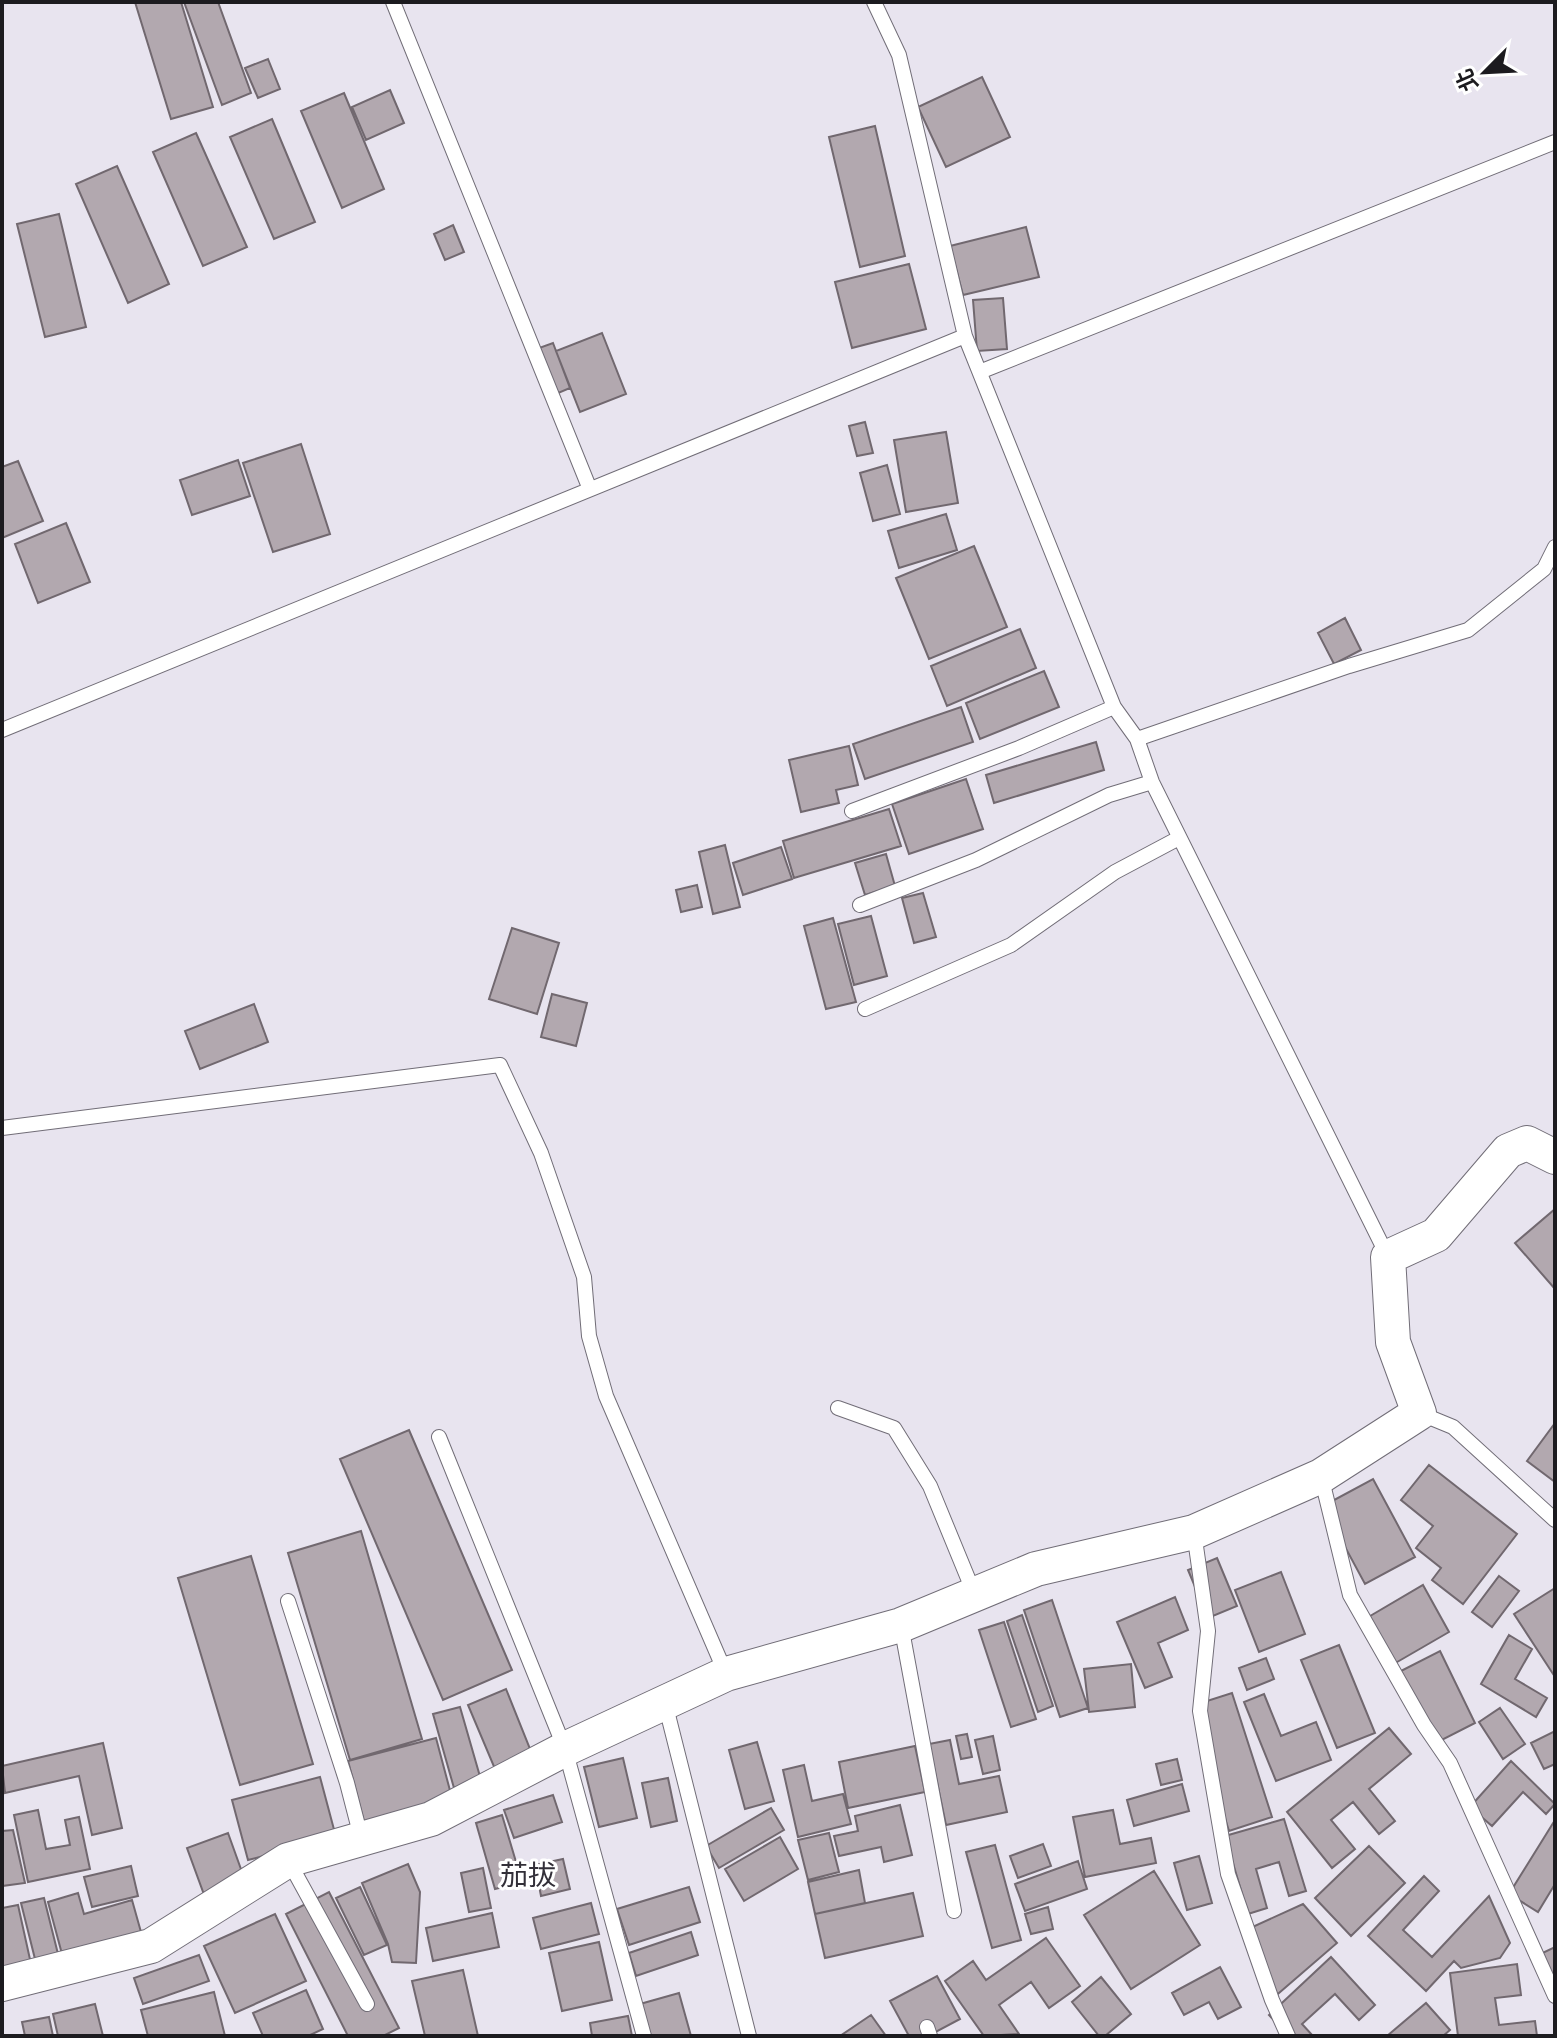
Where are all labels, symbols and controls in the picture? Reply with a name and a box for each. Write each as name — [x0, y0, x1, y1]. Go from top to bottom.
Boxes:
north arrow — [1445, 32, 1525, 112]
text: 北 — [1449, 64, 1484, 96]
district label: 茄拔 — [500, 1856, 556, 1893]

